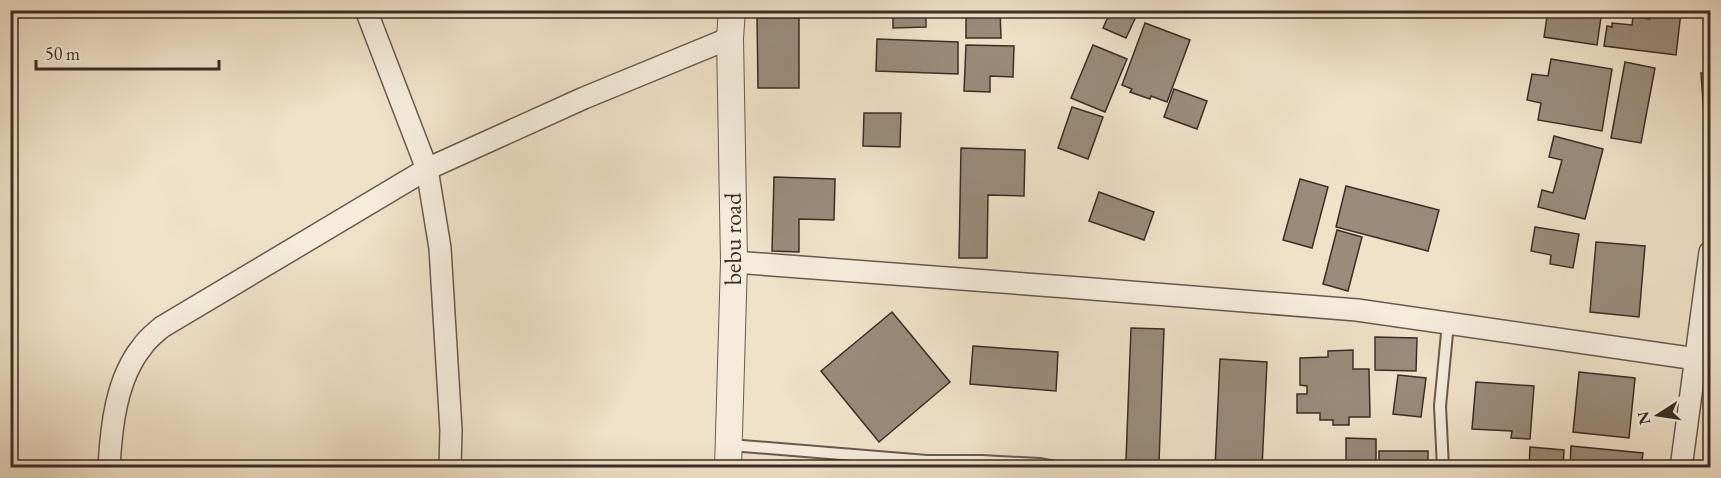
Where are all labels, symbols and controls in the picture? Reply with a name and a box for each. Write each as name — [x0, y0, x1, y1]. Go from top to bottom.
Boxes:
scale bar — [36, 33, 219, 71]
text: 50 m — [45, 42, 80, 65]
street label: bebu road — [717, 192, 748, 285]
north arrow — [1628, 385, 1688, 445]
text: N — [1632, 409, 1655, 427]

